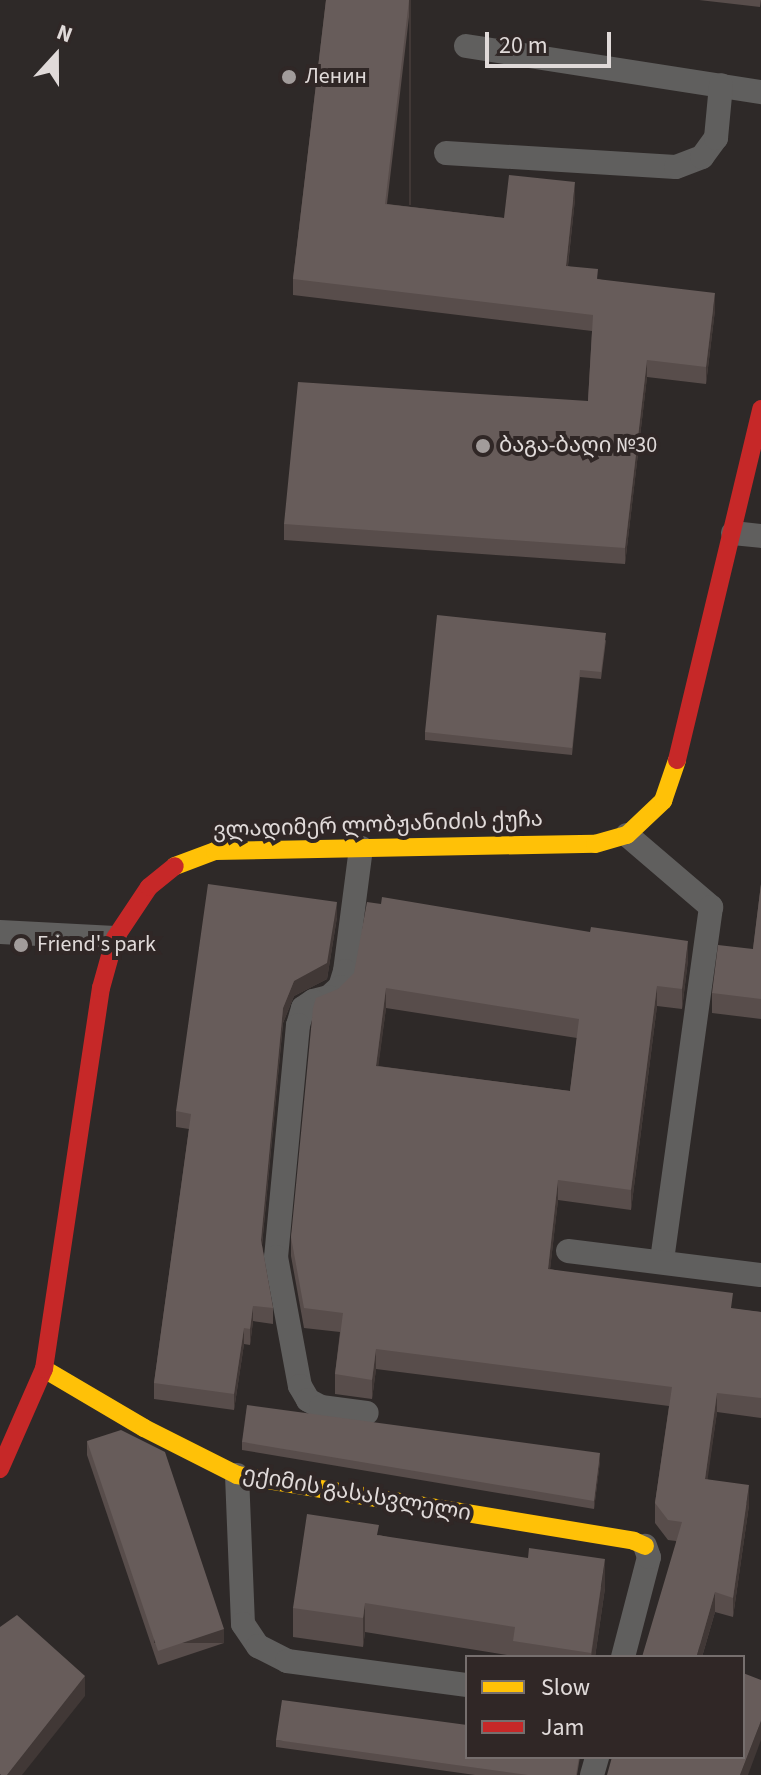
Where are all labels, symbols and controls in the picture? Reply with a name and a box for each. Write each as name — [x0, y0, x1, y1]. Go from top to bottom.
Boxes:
north arrow — [16, 16, 96, 96]
text: N — [52, 16, 77, 51]
scale bar — [489, 16, 615, 66]
text: 20 m — [499, 28, 548, 63]
place label: Ленин — [305, 64, 367, 90]
marker: Ленин — [280, 68, 298, 86]
place label: ბაგა-ბაღი №30 — [499, 433, 657, 459]
marker: ბაგა-ბაღი №30 — [474, 437, 492, 455]
street label: ვლადიმერ ლობჟანიძის ქუჩა — [213, 806, 543, 844]
place label: Friend's park — [37, 932, 156, 958]
marker: Friend's park — [12, 936, 30, 954]
street label: ექიმის გასასვლელი — [241, 1461, 473, 1527]
legend — [465, 1655, 745, 1759]
text: Slow — [541, 1670, 590, 1705]
text: Jam — [541, 1710, 585, 1745]

